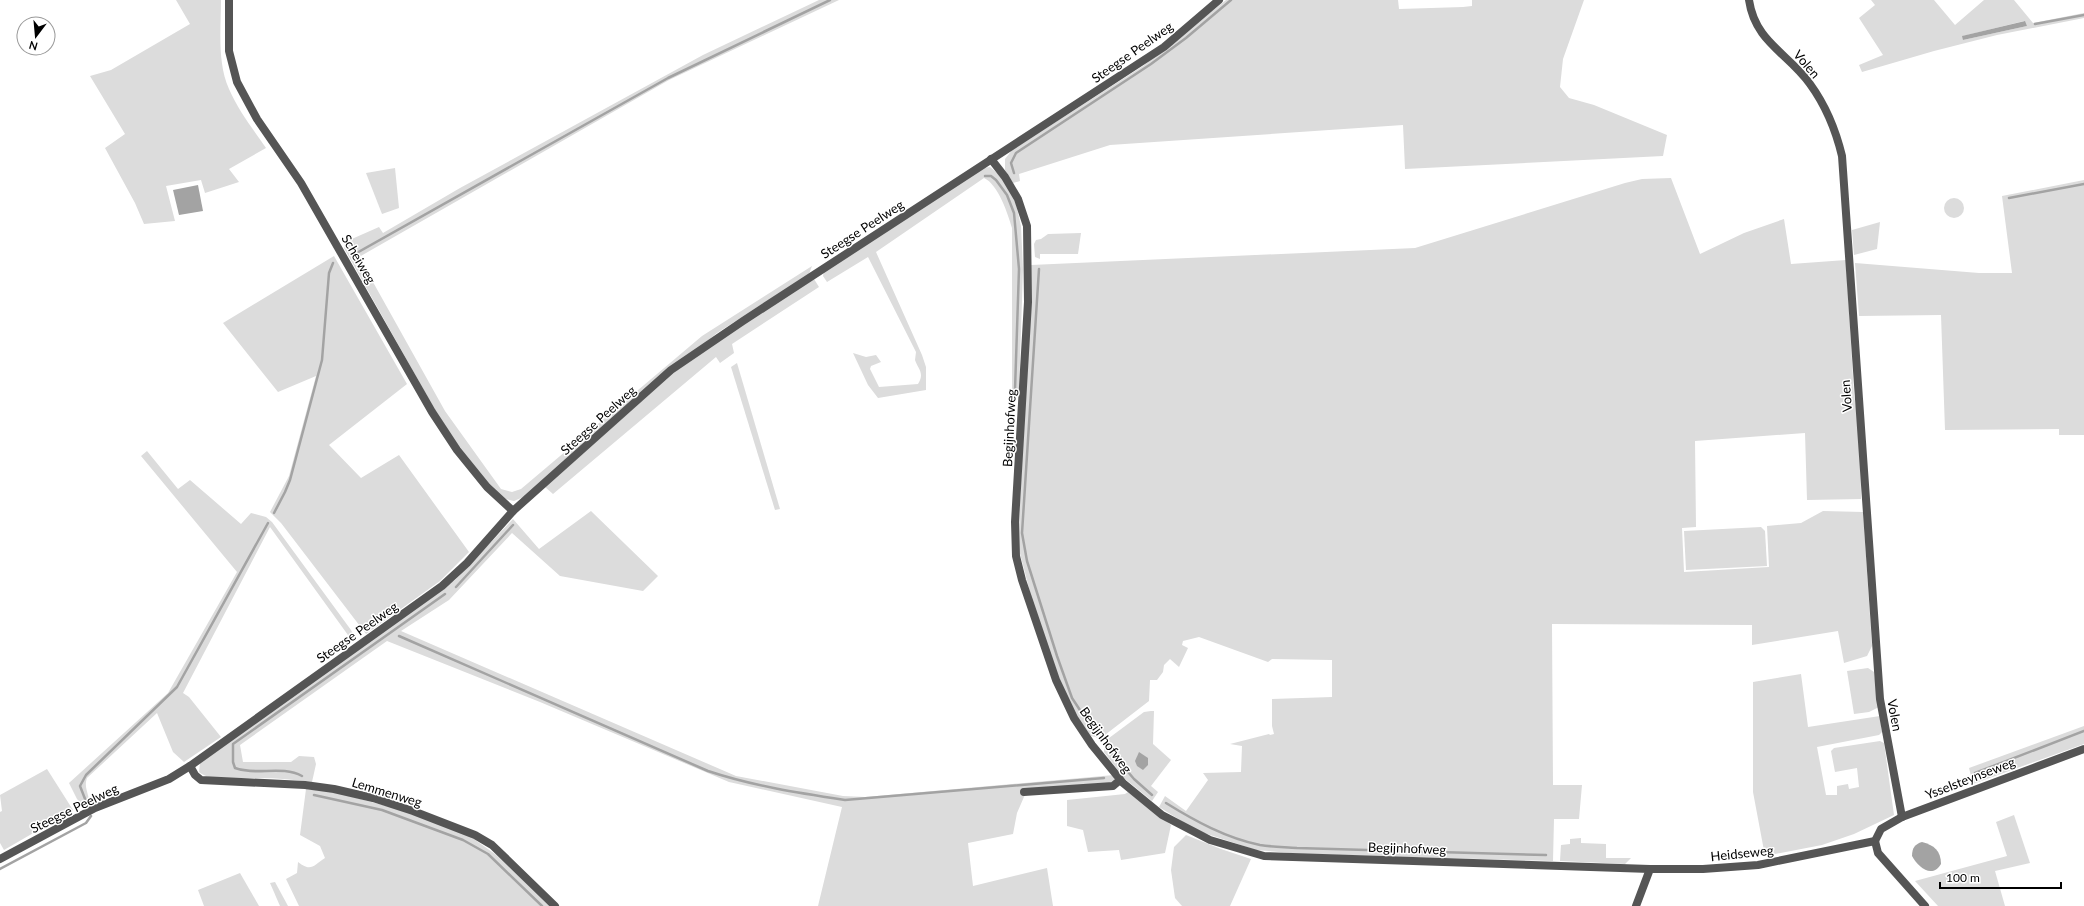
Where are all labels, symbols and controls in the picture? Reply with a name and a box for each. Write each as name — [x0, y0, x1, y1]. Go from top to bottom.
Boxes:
north arrow — [16, 16, 56, 56]
street label: Steegse Peelweg — [1088, 18, 1176, 86]
text: N — [27, 39, 39, 54]
street label: Volen — [1790, 47, 1824, 81]
street label: Steegse Peelweg — [818, 196, 907, 262]
street label: Scheiweg — [339, 232, 380, 287]
street label: Volen — [1837, 379, 1855, 413]
street label: Steegse Peelweg — [557, 382, 639, 458]
street label: Begijnhofweg — [999, 388, 1019, 467]
street label: Steegse Peelweg — [313, 598, 401, 666]
street label: Volen — [1884, 698, 1906, 732]
street label: Begijnhofweg — [1077, 704, 1136, 777]
street label: Ysselsteynseweg — [1923, 753, 2017, 802]
street label: Lemmenweg — [350, 774, 424, 810]
street label: Steegse Peelweg — [27, 780, 121, 836]
street label: Begijnhofweg — [1368, 839, 1447, 857]
street label: Heidseweg — [1710, 842, 1774, 864]
scale bar — [1940, 864, 2061, 890]
text: 100 m — [1946, 870, 1980, 885]

